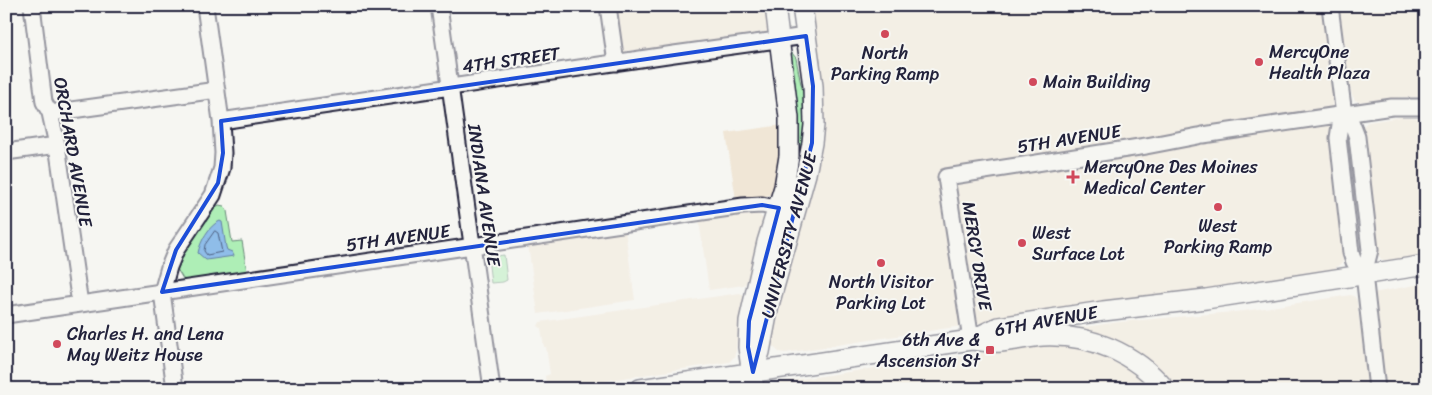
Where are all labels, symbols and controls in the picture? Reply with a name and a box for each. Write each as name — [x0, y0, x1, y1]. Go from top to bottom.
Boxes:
marker: North Parking Ramp — [879, 28, 891, 40]
place label: MercyOne Health Plaza — [1269, 36, 1371, 89]
street label: 4TH STREET — [460, 37, 563, 83]
place label: North Parking Ramp — [831, 37, 940, 90]
marker: MercyOne Health Plaza — [1253, 56, 1265, 68]
place label: Main Building — [1043, 66, 1151, 98]
street label: ORCHARD AVENUE — [44, 75, 102, 230]
marker: Main Building — [1027, 76, 1039, 88]
street label: 5TH AVENUE — [1015, 115, 1124, 163]
street label: INDIANA AVENUE — [458, 121, 510, 269]
street label: UNIVERSITY AVENUE — [751, 147, 827, 322]
place label: MercyOne Des Moines Medical Center — [1084, 151, 1258, 204]
marker: MercyOne Des Moines Medical Center — [1066, 170, 1080, 184]
street label: MERCY DRIVE — [953, 199, 1002, 314]
marker: West Parking Ramp — [1212, 201, 1224, 213]
place label: West Parking Ramp — [1164, 210, 1273, 263]
street label: 5TH AVENUE — [344, 215, 453, 261]
place label: West Surface Lot — [1032, 217, 1125, 270]
marker: West Surface Lot — [1016, 237, 1028, 249]
marker: North Visitor Parking Lot — [875, 257, 887, 269]
place label: North Visitor Parking Lot — [829, 266, 935, 319]
street label: 6TH AVENUE — [992, 296, 1101, 346]
place label: Charles H. and Lena May Weitz House — [67, 318, 224, 371]
place label: 6th Ave & Ascension St — [876, 324, 981, 377]
marker: Charles H. and Lena May Weitz House — [51, 338, 63, 350]
marker: 6th Ave & Ascension St — [984, 344, 996, 356]

